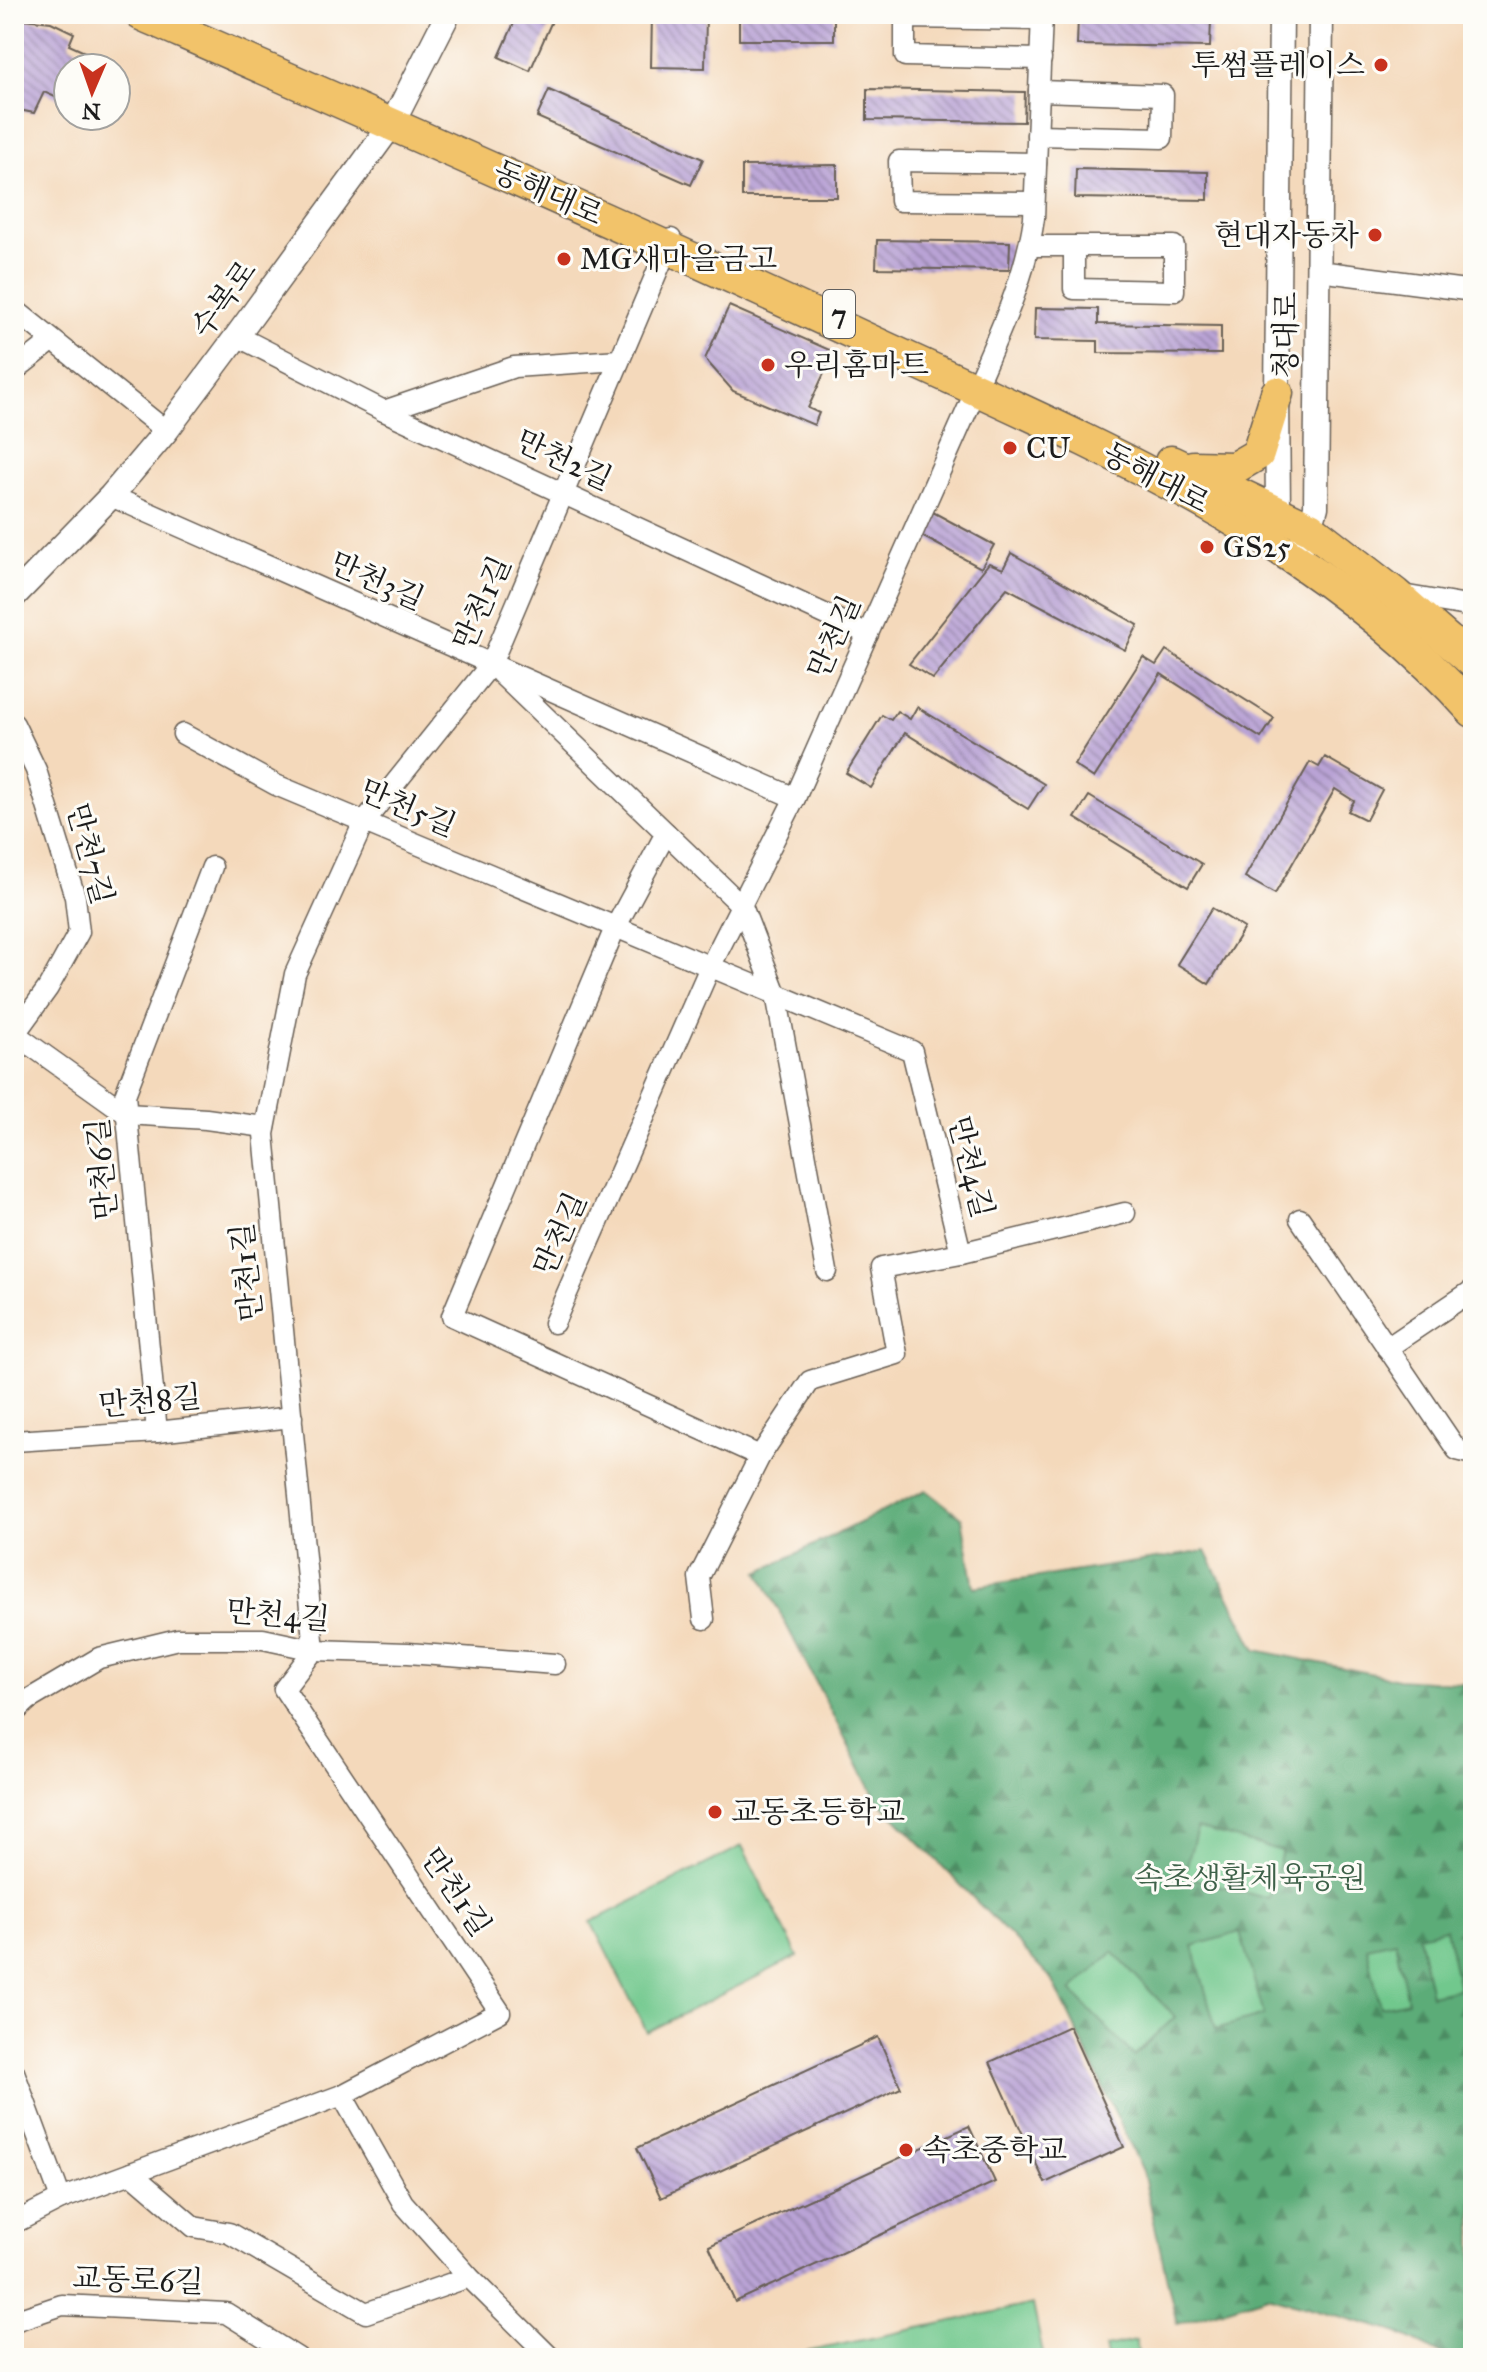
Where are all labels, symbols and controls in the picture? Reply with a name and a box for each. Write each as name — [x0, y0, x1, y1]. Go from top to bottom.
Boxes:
place label: 투썸플레이스 — [1191, 47, 1365, 83]
north arrow — [52, 52, 132, 132]
marker: 투썸플레이스 — [1372, 56, 1390, 74]
text: N — [81, 98, 101, 125]
street label: 동해대로 — [488, 153, 608, 233]
place label: 현대자동차 — [1214, 217, 1359, 253]
marker: 현대자동차 — [1366, 226, 1384, 244]
place label: MG새마을금고 — [580, 241, 777, 277]
marker: MG새마을금고 — [555, 250, 573, 268]
street label: 수복로 — [184, 253, 264, 345]
road number: 7 — [823, 290, 855, 338]
street label: 청대로 — [1267, 291, 1305, 379]
place label: 우리홈마트 — [784, 347, 929, 383]
marker: 우리홈마트 — [759, 356, 777, 374]
street label: 만천2길 — [510, 422, 618, 498]
place label: CU — [1026, 430, 1070, 466]
street label: 동해대로 — [1096, 435, 1216, 521]
marker: CU — [1001, 439, 1019, 457]
place label: GS25 — [1223, 529, 1291, 565]
marker: GS25 — [1198, 538, 1216, 556]
street label: 만천3길 — [324, 544, 430, 618]
street label: 만천1길 — [445, 551, 519, 655]
street label: 만천길 — [800, 590, 868, 684]
street label: 만천5길 — [355, 772, 461, 844]
street label: 만천7길 — [59, 800, 121, 908]
street label: 만천4길 — [941, 1112, 1001, 1222]
street label: 만천6길 — [80, 1116, 124, 1222]
street label: 만천길 — [526, 1187, 594, 1281]
street label: 만천1길 — [224, 1221, 270, 1323]
street label: 만천8길 — [97, 1379, 203, 1423]
street label: 만천4길 — [225, 1593, 331, 1637]
place label: 교동초등학교 — [731, 1794, 905, 1830]
marker: 교동초등학교 — [706, 1803, 724, 1821]
street label: 만천1길 — [413, 1841, 499, 1943]
park label: 속초생활체육공원 — [1134, 1860, 1366, 1896]
place label: 속초중학교 — [922, 2132, 1067, 2168]
marker: 속초중학교 — [897, 2141, 915, 2159]
street label: 교동로6길 — [72, 2260, 204, 2300]

